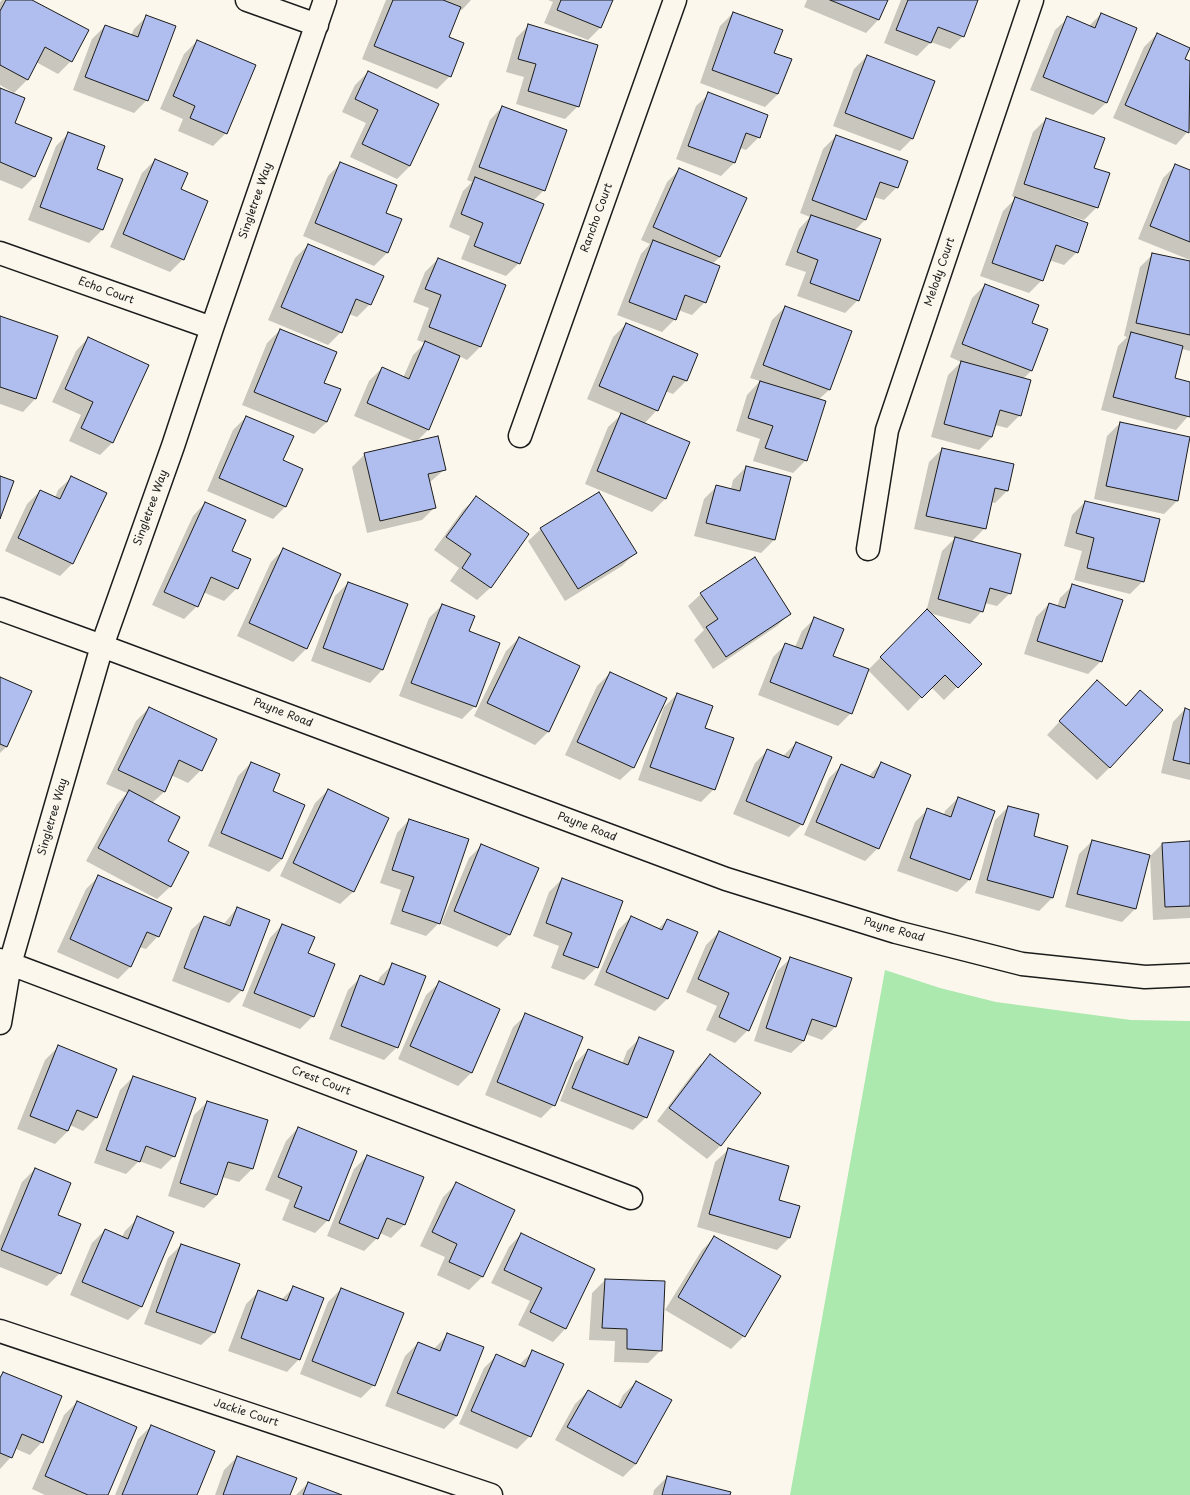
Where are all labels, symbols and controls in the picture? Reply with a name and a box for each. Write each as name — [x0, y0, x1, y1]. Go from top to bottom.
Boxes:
street label: Singletree Way — [237, 161, 275, 241]
street label: Rancho Court — [578, 181, 616, 255]
street label: Melody Court — [922, 236, 958, 308]
street label: Echo Court — [76, 275, 136, 307]
street label: Singletree Way — [131, 468, 171, 548]
street label: Payne Road — [252, 696, 314, 730]
street label: Singletree Way — [36, 777, 70, 857]
street label: Payne Road — [556, 810, 618, 844]
street label: Payne Road — [862, 915, 926, 945]
street label: Crest Court — [290, 1064, 352, 1098]
street label: Jackie Court — [212, 1396, 280, 1430]

